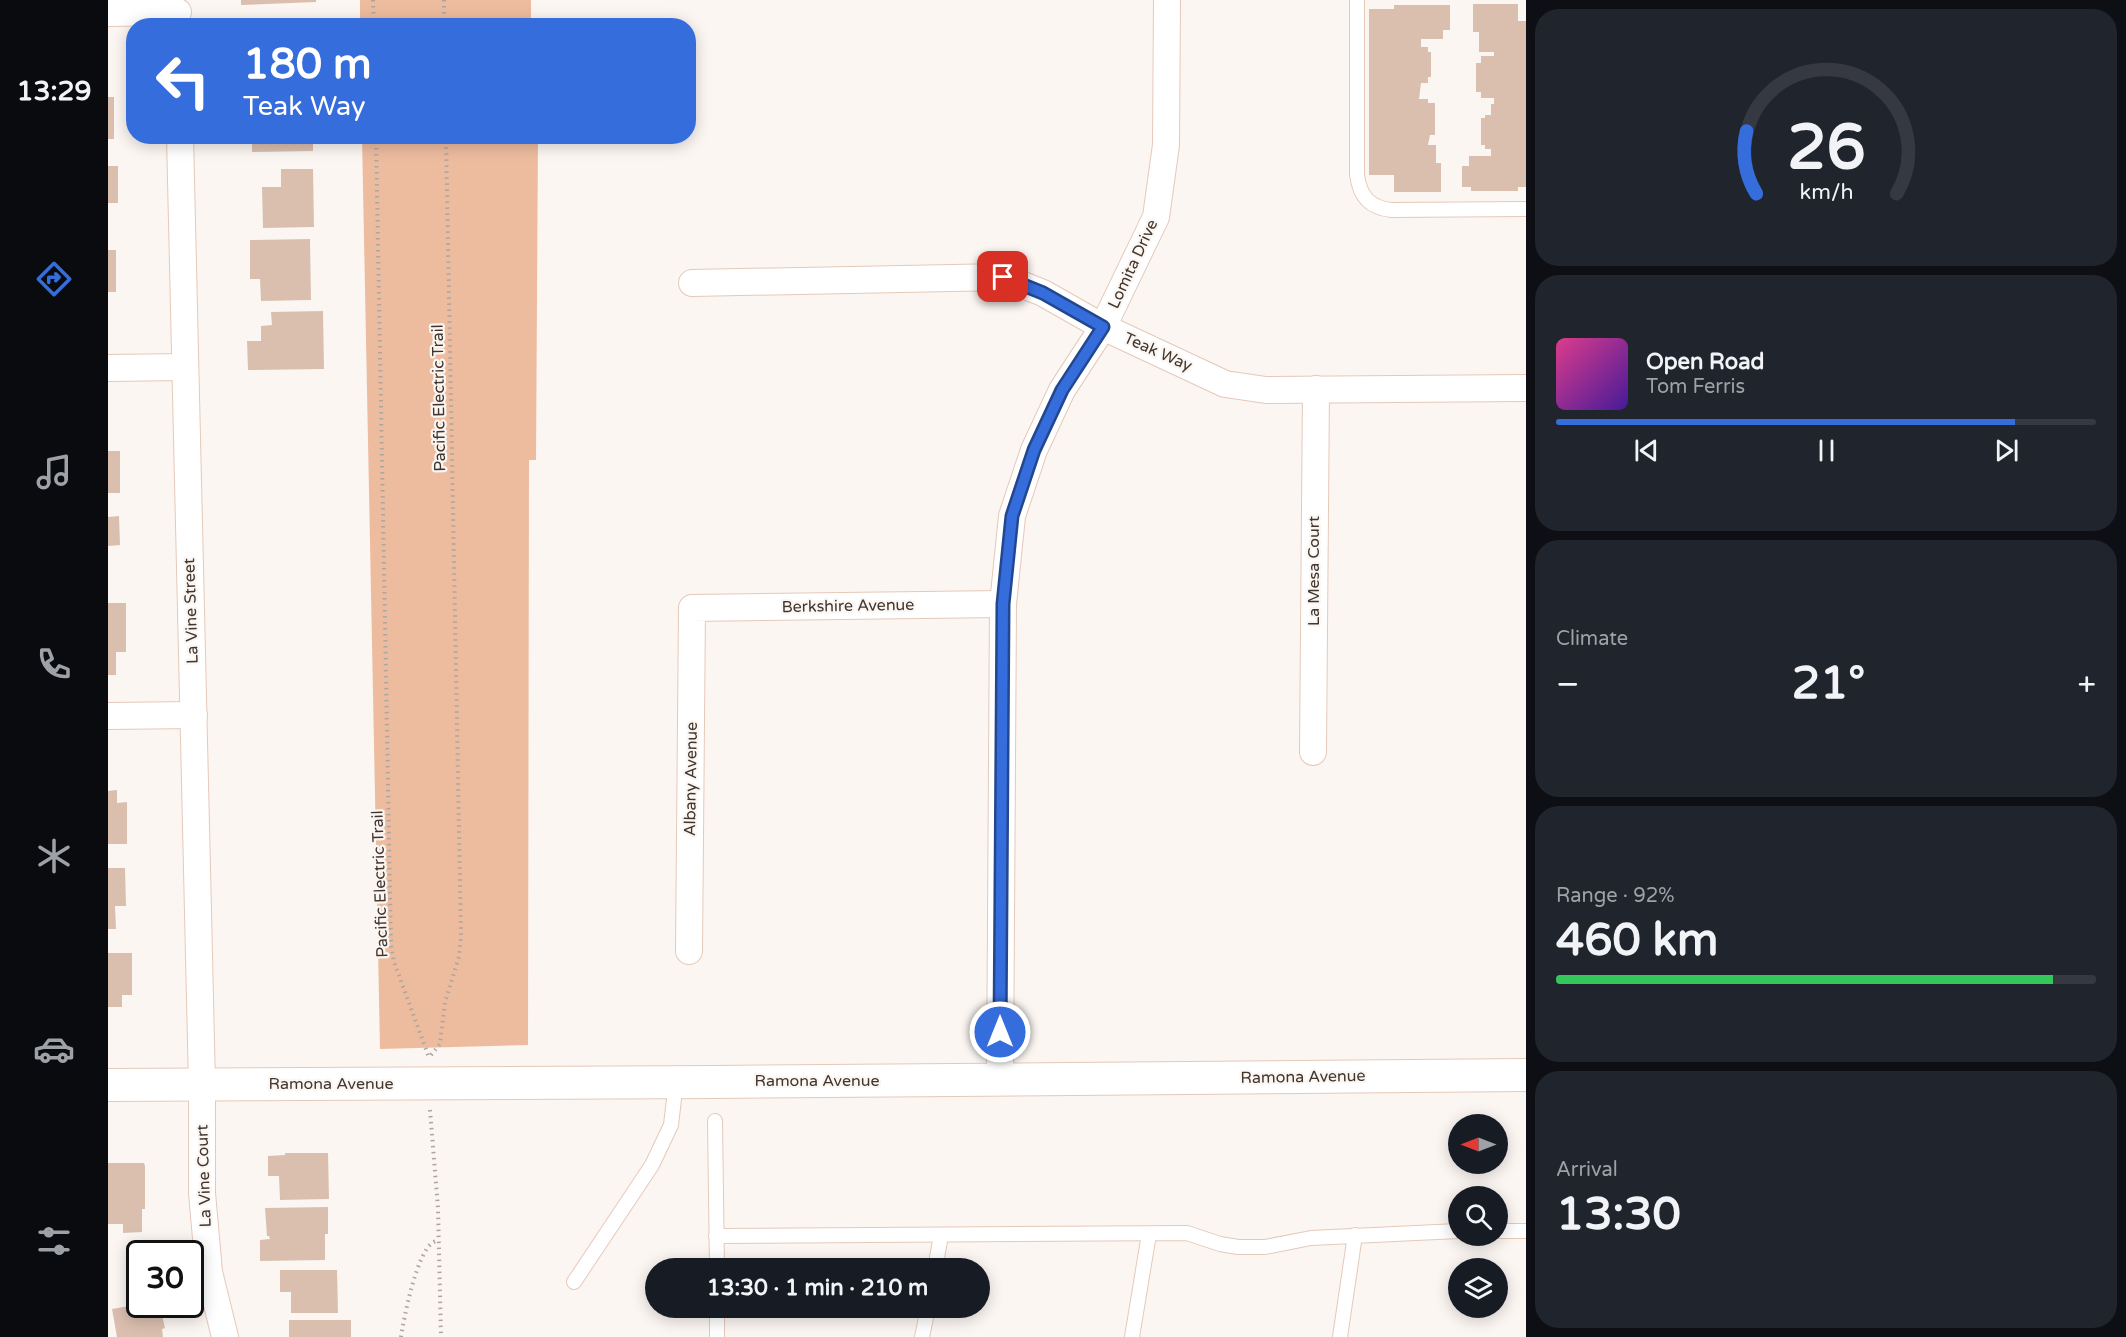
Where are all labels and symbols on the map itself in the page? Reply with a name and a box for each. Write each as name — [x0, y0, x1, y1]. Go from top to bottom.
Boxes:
street label: Lomita Drive — [1104, 216, 1162, 312]
pin — [977, 251, 1028, 302]
street label: Pacific Electric Trail — [428, 324, 450, 472]
street label: Teak Way — [1121, 328, 1196, 376]
street label: La Mesa Court — [1304, 516, 1324, 626]
street label: La Vine Street — [179, 558, 203, 664]
street label: Berkshire Avenue — [782, 595, 914, 617]
street label: Albany Avenue — [680, 722, 702, 836]
street label: Pacific Electric Trail — [367, 810, 393, 958]
position arrow — [968, 1000, 1032, 1064]
street label: Ramona Avenue — [1240, 1066, 1366, 1088]
street label: Ramona Avenue — [755, 1071, 879, 1091]
street label: Ramona Avenue — [269, 1074, 393, 1094]
north arrow — [1448, 1114, 1508, 1174]
street label: La Vine Court — [192, 1124, 216, 1228]
speed limit sign: 30 — [126, 1240, 204, 1318]

